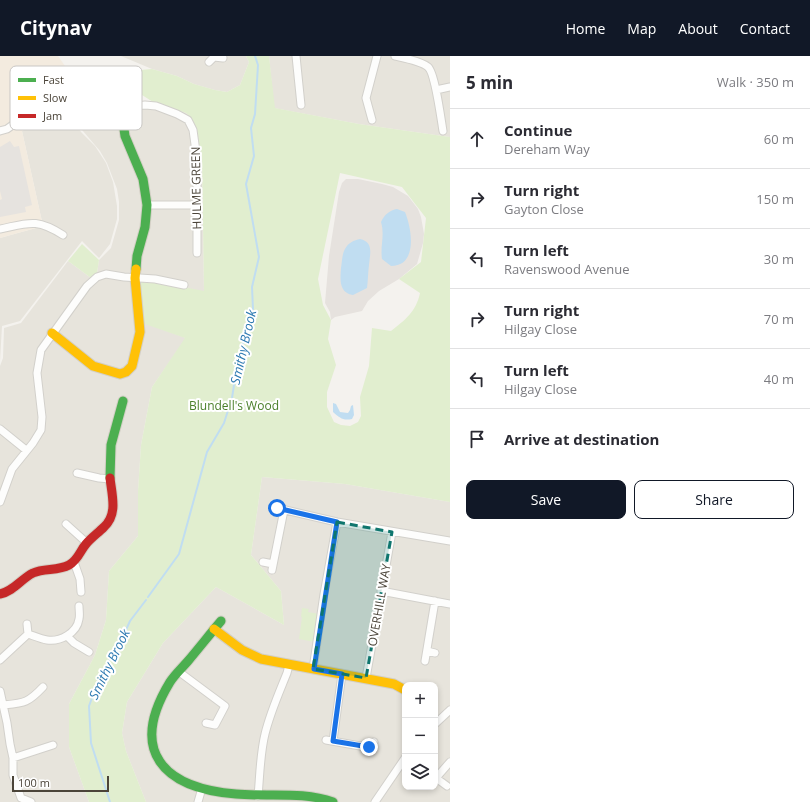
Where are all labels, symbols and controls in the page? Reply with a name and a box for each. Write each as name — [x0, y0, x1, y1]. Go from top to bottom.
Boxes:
text: Citynav — [20, 15, 92, 41]
text: Home — [566, 19, 605, 38]
text: Map — [627, 19, 656, 38]
text: About — [678, 19, 718, 38]
text: Contact — [740, 19, 790, 38]
legend — [10, 66, 142, 130]
text: 5 min — [466, 71, 513, 94]
text: Fast — [43, 72, 64, 87]
text: Walk · 350 m — [717, 73, 794, 91]
text: Slow — [43, 90, 67, 105]
text: Jam — [42, 108, 62, 123]
text: Continue — [504, 120, 572, 140]
icon: ahead — [466, 128, 488, 150]
text: 60 m — [764, 130, 794, 148]
text: Dereham Way — [504, 140, 590, 158]
street label: HULME GREEN — [187, 146, 205, 230]
text: Turn right — [504, 180, 579, 200]
icon: right — [466, 188, 488, 210]
text: 150 m — [756, 190, 794, 208]
text: Gayton Close — [504, 200, 584, 218]
text: Turn left — [504, 240, 569, 260]
icon: left — [466, 248, 488, 270]
text: 30 m — [764, 250, 794, 268]
text: Ravenswood Avenue — [504, 260, 630, 278]
text: Turn right — [504, 300, 579, 320]
water label: Smithy Brook — [226, 307, 260, 386]
icon: right — [466, 308, 488, 330]
text: 70 m — [764, 310, 794, 328]
text: Hilgay Close — [504, 320, 577, 338]
text: Turn left — [504, 360, 569, 380]
icon: left — [466, 368, 488, 390]
text: 40 m — [764, 370, 794, 388]
text: Hilgay Close — [504, 380, 577, 398]
park label: Blundell's Wood — [189, 397, 279, 414]
icon: arrive — [466, 428, 488, 450]
text: Arrive at destination — [504, 429, 659, 449]
button: Save — [466, 480, 626, 519]
button: Share — [634, 480, 794, 519]
route start — [268, 499, 286, 517]
street label: OVERHILL WAY — [363, 562, 395, 648]
water label: Smithy Brook — [84, 625, 134, 702]
map controls — [402, 682, 438, 790]
button: + — [402, 682, 438, 718]
button: − — [402, 718, 438, 754]
route end — [360, 738, 378, 756]
button: layers — [402, 754, 438, 790]
scale bar — [12, 774, 109, 793]
text: 100 m — [18, 775, 50, 790]

